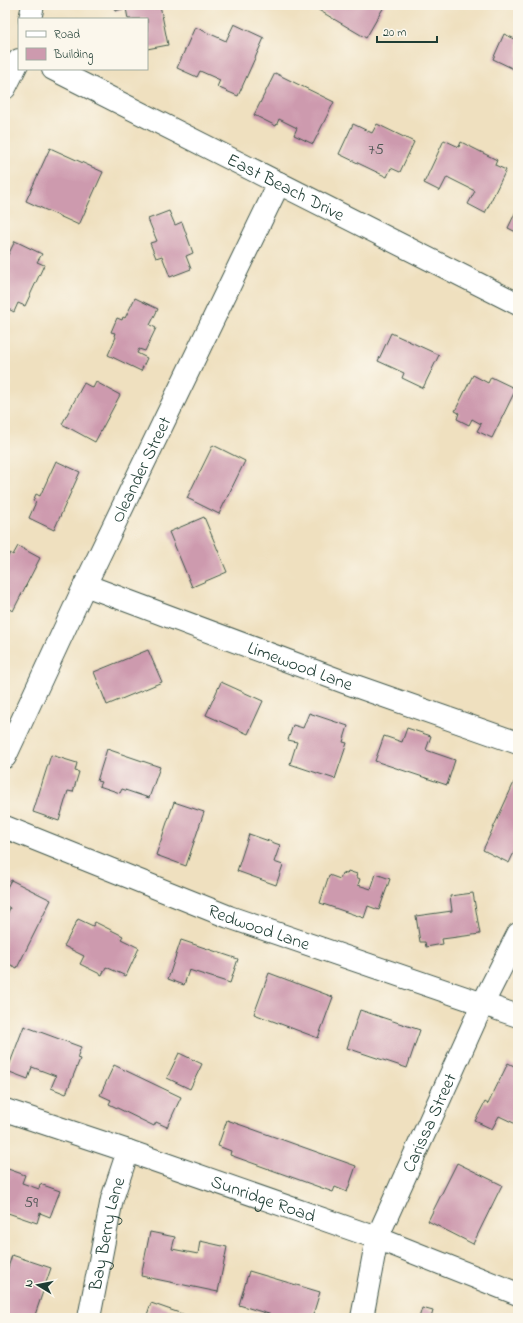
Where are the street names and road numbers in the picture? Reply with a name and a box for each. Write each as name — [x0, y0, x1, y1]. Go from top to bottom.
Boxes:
street label: East Beach Drive — [222, 148, 349, 230]
street label: Oleander Street — [106, 413, 179, 528]
street label: Limewood Lane — [243, 636, 357, 699]
street label: Redwood Lane — [203, 899, 314, 959]
street label: Carissa Street — [397, 1070, 465, 1177]
street label: Sunridge Road — [207, 1170, 319, 1231]
street label: Bay Berry Lane — [83, 1173, 134, 1294]

